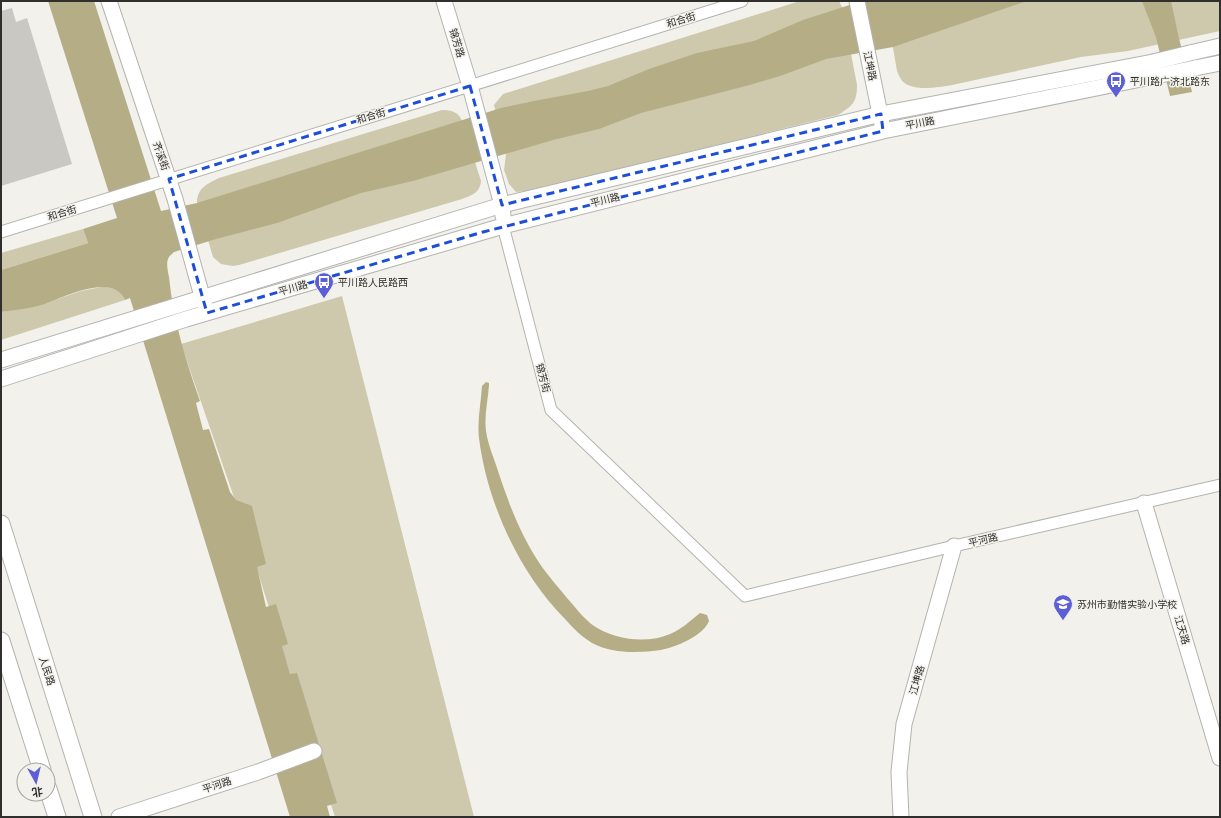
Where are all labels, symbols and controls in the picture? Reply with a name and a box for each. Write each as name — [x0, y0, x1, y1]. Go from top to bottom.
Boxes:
street label: 和合街 — [665, 9, 697, 31]
street label: 锦芳路 — [446, 27, 468, 59]
street label: 江坤路 — [861, 50, 879, 82]
bus stop icon: 平川路广济北路东 — [1105, 70, 1127, 98]
place label: 平川路广济北路东 — [1130, 75, 1210, 88]
street label: 和合街 — [355, 105, 387, 127]
street label: 平川路 — [904, 114, 936, 132]
street label: 齐溪街 — [150, 140, 172, 172]
street label: 平川路 — [589, 190, 621, 210]
street label: 和合街 — [46, 202, 78, 224]
bus stop icon: 平川路人民路西 — [313, 271, 335, 299]
place label: 平川路人民路西 — [338, 276, 408, 289]
street label: 平川路 — [277, 278, 309, 298]
street label: 锦芳街 — [533, 362, 553, 394]
street label: 平河路 — [967, 530, 999, 550]
school or university icon: 苏州市勤惜实验小学校 — [1052, 593, 1074, 621]
place label: 苏州市勤惜实验小学校 — [1077, 598, 1177, 611]
street label: 江天路 — [1171, 614, 1193, 646]
street label: 人民路 — [36, 655, 58, 687]
street label: 江坤路 — [907, 664, 927, 696]
north arrow — [16, 762, 56, 802]
street label: 平河路 — [201, 774, 233, 796]
text: 北 — [31, 784, 44, 800]

